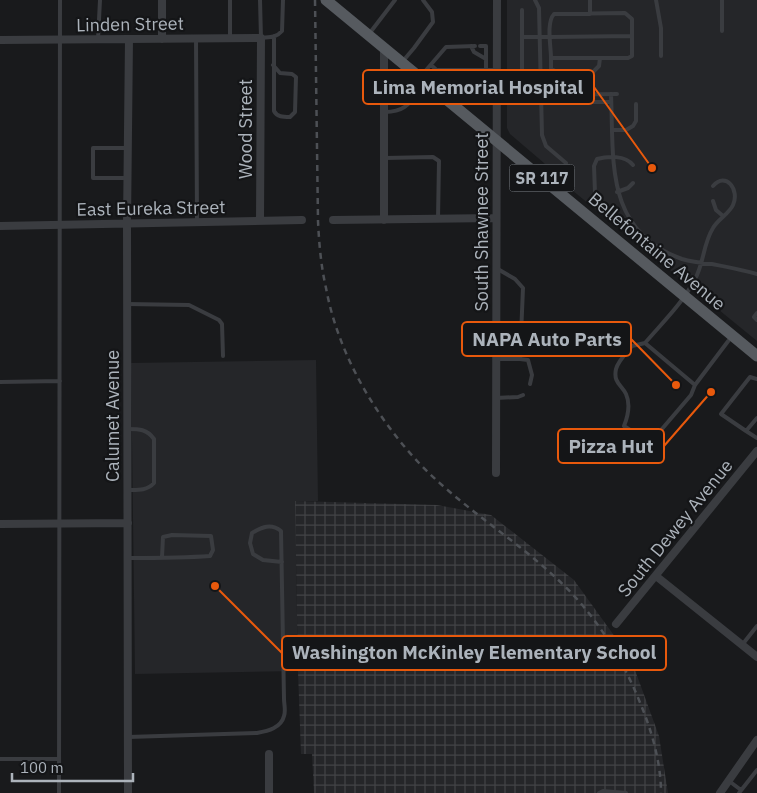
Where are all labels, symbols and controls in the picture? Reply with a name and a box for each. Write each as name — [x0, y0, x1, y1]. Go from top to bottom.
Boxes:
street label: Linden Street — [76, 12, 184, 36]
callout: Lima Memorial Hospital — [363, 70, 594, 104]
text: Lima Memorial Hospital — [373, 75, 584, 99]
street label: Wood Street — [234, 79, 257, 179]
street label: South Shawnee Street — [470, 132, 493, 312]
road number: SR 117 — [510, 164, 574, 192]
street label: Bellefontaine Avenue — [584, 187, 730, 315]
street label: East Eureka Street — [76, 195, 226, 221]
callout: NAPA Auto Parts — [462, 322, 631, 356]
text: NAPA Auto Parts — [472, 327, 622, 351]
street label: Calumet Avenue — [101, 350, 124, 482]
callout: Pizza Hut — [558, 429, 664, 463]
text: Pizza Hut — [568, 434, 654, 458]
street label: South Dewey Avenue — [612, 455, 738, 601]
callout: Washington McKinley Elementary School — [282, 636, 666, 670]
text: Washington McKinley Elementary School — [292, 640, 657, 664]
scale bar — [12, 750, 134, 782]
text: 100 m — [20, 758, 64, 777]

